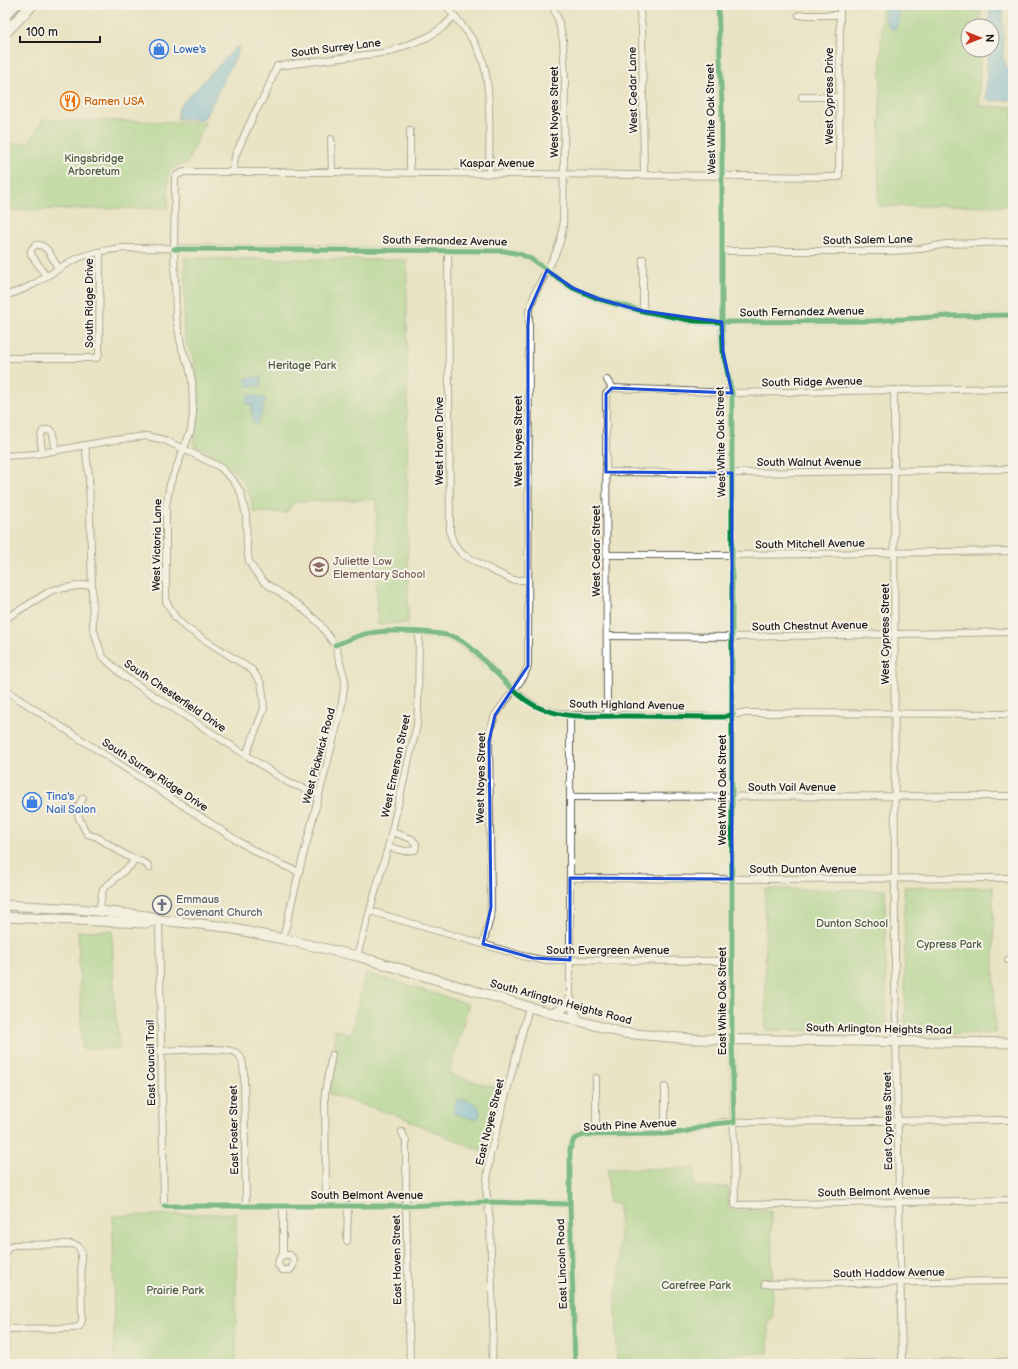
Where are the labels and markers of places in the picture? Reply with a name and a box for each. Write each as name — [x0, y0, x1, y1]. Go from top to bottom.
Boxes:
shop icon: Lowe's — [148, 38, 170, 60]
place label: Lowe's — [173, 43, 207, 56]
restaurant icon: Ramen USA — [59, 90, 81, 112]
place label: Ramen USA — [84, 95, 145, 108]
place label: Juliette Low Elementary School — [333, 555, 425, 581]
school or university icon: Juliette Low Elementary School — [308, 556, 330, 578]
place label: Tina's Nail Salon — [46, 790, 96, 816]
shop icon: Tina's Nail Salon — [21, 791, 43, 813]
place label: Emmaus Covenant Church — [176, 893, 262, 919]
church icon: Emmaus Covenant Church — [151, 894, 173, 916]

